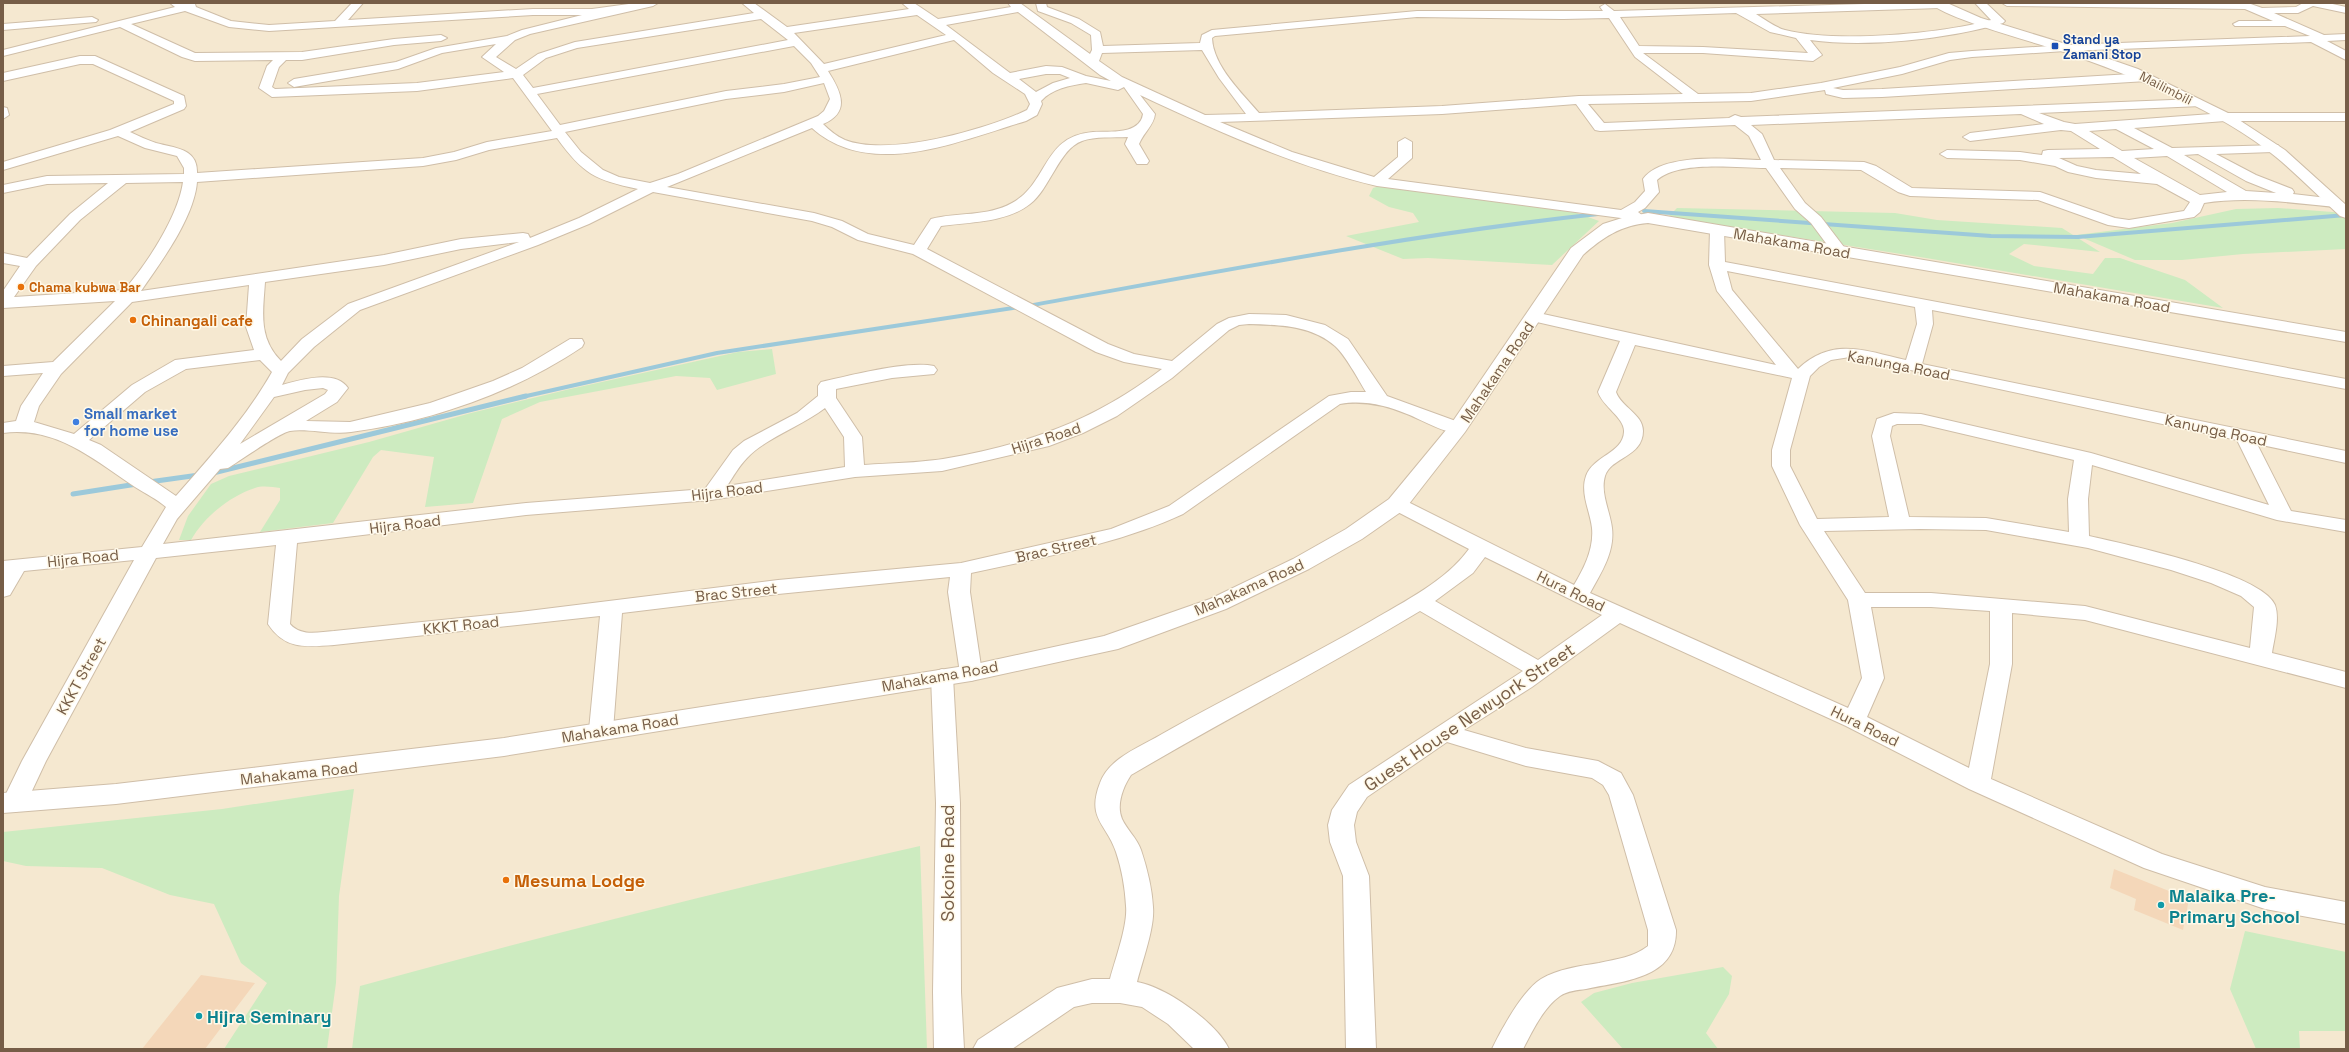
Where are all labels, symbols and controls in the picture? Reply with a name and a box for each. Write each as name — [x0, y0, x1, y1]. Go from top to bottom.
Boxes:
place label: Stand ya Zamani Stop — [2063, 31, 2141, 63]
marker: Stand ya Zamani Stop — [2050, 41, 2060, 51]
street label: Mailimbili — [2137, 67, 2195, 109]
street label: Mahakama Road — [1732, 223, 1852, 263]
street label: Mahakama Road — [2052, 277, 2172, 317]
place label: Chama kubwa Bar — [29, 279, 141, 296]
marker: Chama kubwa Bar — [16, 282, 26, 292]
place label: Chinangali cafe — [141, 311, 253, 330]
marker: Chinangali cafe — [128, 315, 138, 325]
street label: Mahakama Road — [1456, 318, 1538, 426]
street label: Kanunga Road — [1846, 346, 1952, 384]
place label: Small market for home use — [84, 404, 179, 440]
street label: Kanunga Road — [2163, 410, 2269, 450]
marker: Small market for home use — [71, 417, 81, 427]
street label: Hijra Road — [1009, 418, 1083, 458]
street label: Hijra Road — [690, 477, 764, 505]
street label: Hijra Road — [368, 510, 442, 538]
street label: Brac Street — [1014, 529, 1098, 567]
street label: Hijra Road — [46, 545, 120, 571]
street label: Mahakama Road — [1191, 554, 1307, 620]
street label: Hura Road — [1534, 566, 1608, 616]
street label: Brac Street — [694, 578, 778, 606]
street label: KKKT Road — [422, 612, 500, 638]
street label: KKKT Street — [52, 634, 110, 718]
street label: Guest House Newyork Street — [1359, 638, 1579, 796]
street label: Mahakama Road — [880, 656, 1000, 696]
street label: Hura Road — [1828, 701, 1902, 751]
street label: Mahakama Road — [560, 709, 680, 747]
street label: Mahakama Road — [239, 757, 359, 789]
street label: Sokoine Road — [936, 804, 959, 922]
place label: Mesuma Lodge — [514, 869, 645, 892]
marker: Mesuma Lodge — [501, 875, 511, 885]
place label: Malaika Pre- Primary School — [2169, 884, 2300, 928]
marker: Malaika Pre- Primary School — [2156, 900, 2166, 910]
place label: Hijra Seminary — [207, 1005, 331, 1028]
marker: Hijra Seminary — [194, 1011, 204, 1021]

